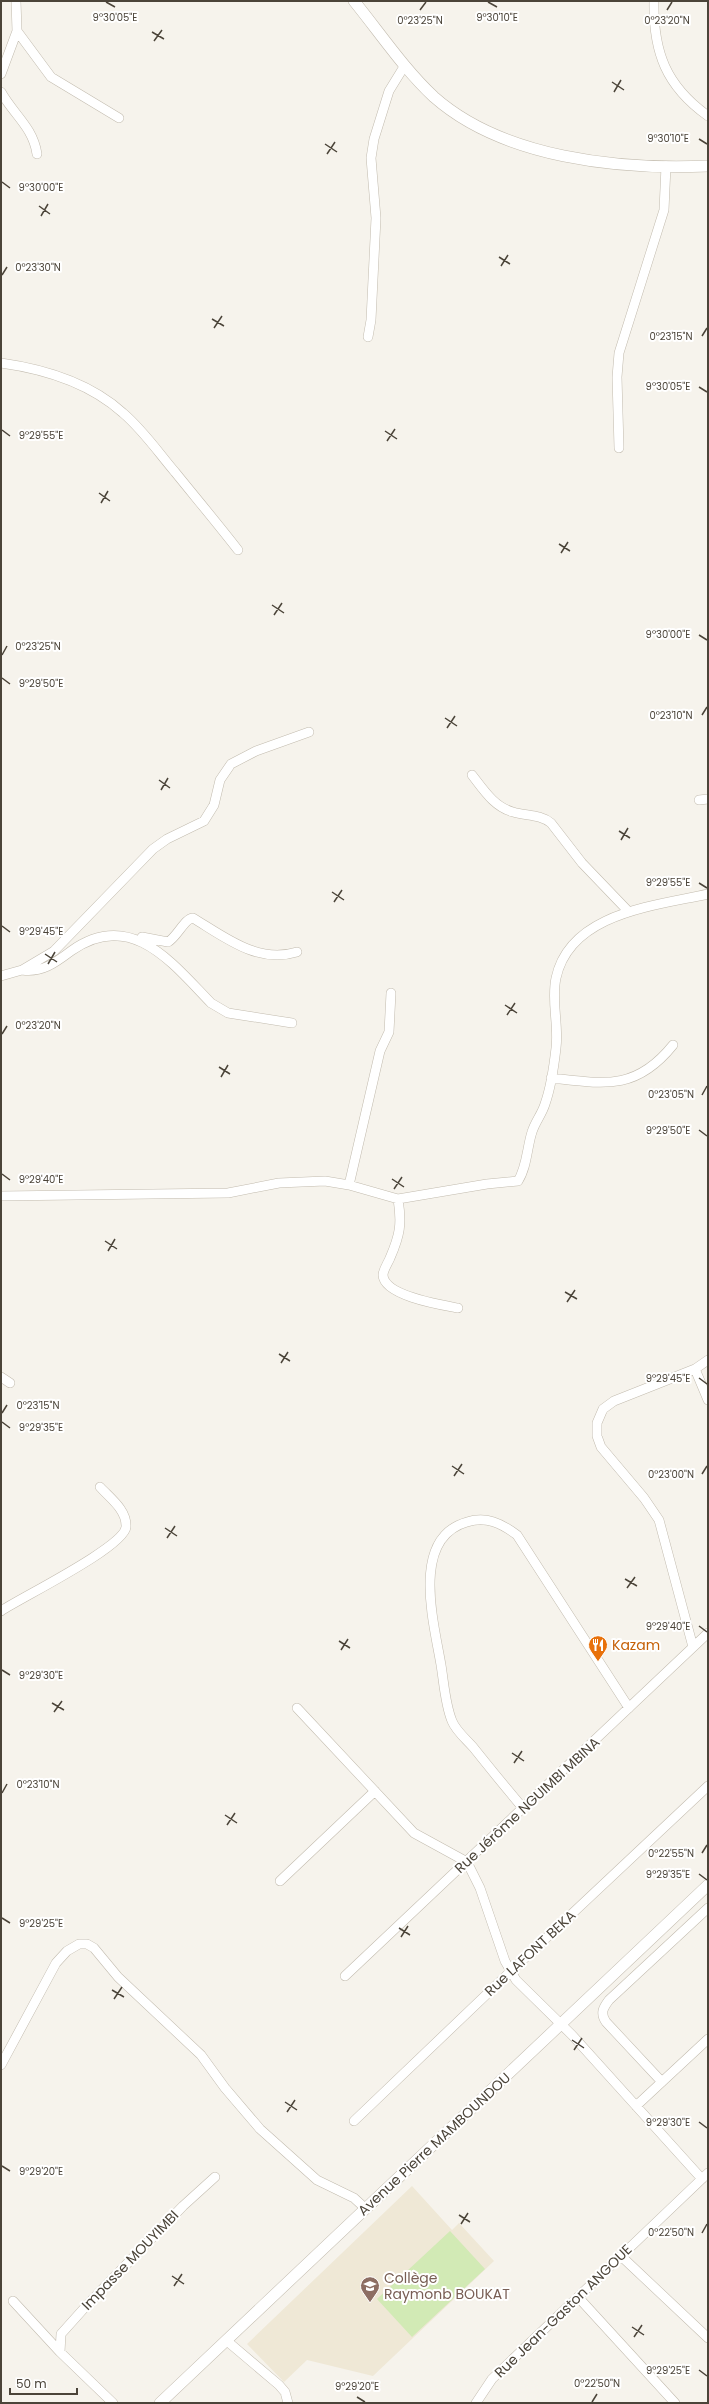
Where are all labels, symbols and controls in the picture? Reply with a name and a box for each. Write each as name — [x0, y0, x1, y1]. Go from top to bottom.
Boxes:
text: 9°30'05"E — [93, 10, 137, 25]
text: 9°30'10"E — [476, 10, 518, 25]
text: 0°23'25"N — [397, 13, 443, 28]
text: 0°23'20"N — [644, 13, 690, 28]
text: 9°30'10"E — [647, 131, 689, 146]
text: 9°30'00"E — [19, 180, 63, 195]
text: 0°23'30"N — [15, 260, 61, 275]
text: 0°23'15"N — [649, 329, 693, 344]
text: 9°30'05"E — [646, 379, 690, 394]
text: 9°29'55"E — [19, 428, 63, 443]
text: 9°30'00"E — [646, 627, 690, 642]
text: 0°23'25"N — [15, 639, 61, 654]
text: 9°29'50"E — [19, 676, 63, 691]
text: 0°23'10"N — [649, 708, 693, 723]
text: 9°29'55"E — [646, 875, 690, 890]
text: 9°29'45"E — [19, 924, 63, 939]
text: 0°23'20"N — [15, 1018, 61, 1033]
text: 0°23'05"N — [648, 1087, 694, 1102]
text: 9°29'50"E — [646, 1123, 690, 1138]
text: 9°29'40"E — [19, 1172, 63, 1187]
text: 9°29'45"E — [646, 1371, 690, 1386]
text: 0°23'15"N — [16, 1398, 60, 1413]
text: 9°29'35"E — [19, 1420, 63, 1435]
text: 0°23'00"N — [648, 1467, 694, 1482]
text: 9°29'40"E — [646, 1619, 690, 1634]
restaurant icon: Kazam — [587, 1634, 609, 1662]
place label: Kazam — [612, 1635, 660, 1655]
text: 9°29'30"E — [19, 1668, 63, 1683]
street label: Rue Jérôme NGUIMBI MBINA — [450, 1732, 604, 1878]
text: 0°23'10"N — [16, 1777, 60, 1792]
text: 0°22'55"N — [648, 1846, 694, 1861]
text: 9°29'35"E — [646, 1867, 690, 1882]
street label: Rue LAFONT BEKA — [480, 1905, 580, 2001]
text: 9°29'25"E — [19, 1916, 63, 1931]
street label: Avenue Pierre MAMBOUNDOU — [353, 2068, 515, 2220]
text: 9°29'30"E — [646, 2115, 690, 2130]
text: 9°29'20"E — [19, 2164, 63, 2179]
street label: Impasse MOUYIMBI — [77, 2206, 183, 2314]
text: 0°22'50"N — [648, 2225, 694, 2240]
street label: Rue Jean-Gaston ANGOUE — [490, 2240, 636, 2382]
place label: Collège Raymonb BOUKAT — [384, 2268, 510, 2304]
school or university icon: Collège Raymonb BOUKAT — [359, 2275, 381, 2303]
text: 9°29'25"E — [646, 2363, 690, 2378]
scale bar — [10, 2370, 77, 2396]
text: 50 m — [16, 2375, 47, 2392]
text: 0°22'50"N — [574, 2376, 620, 2391]
text: 9°29'20"E — [335, 2379, 379, 2394]

